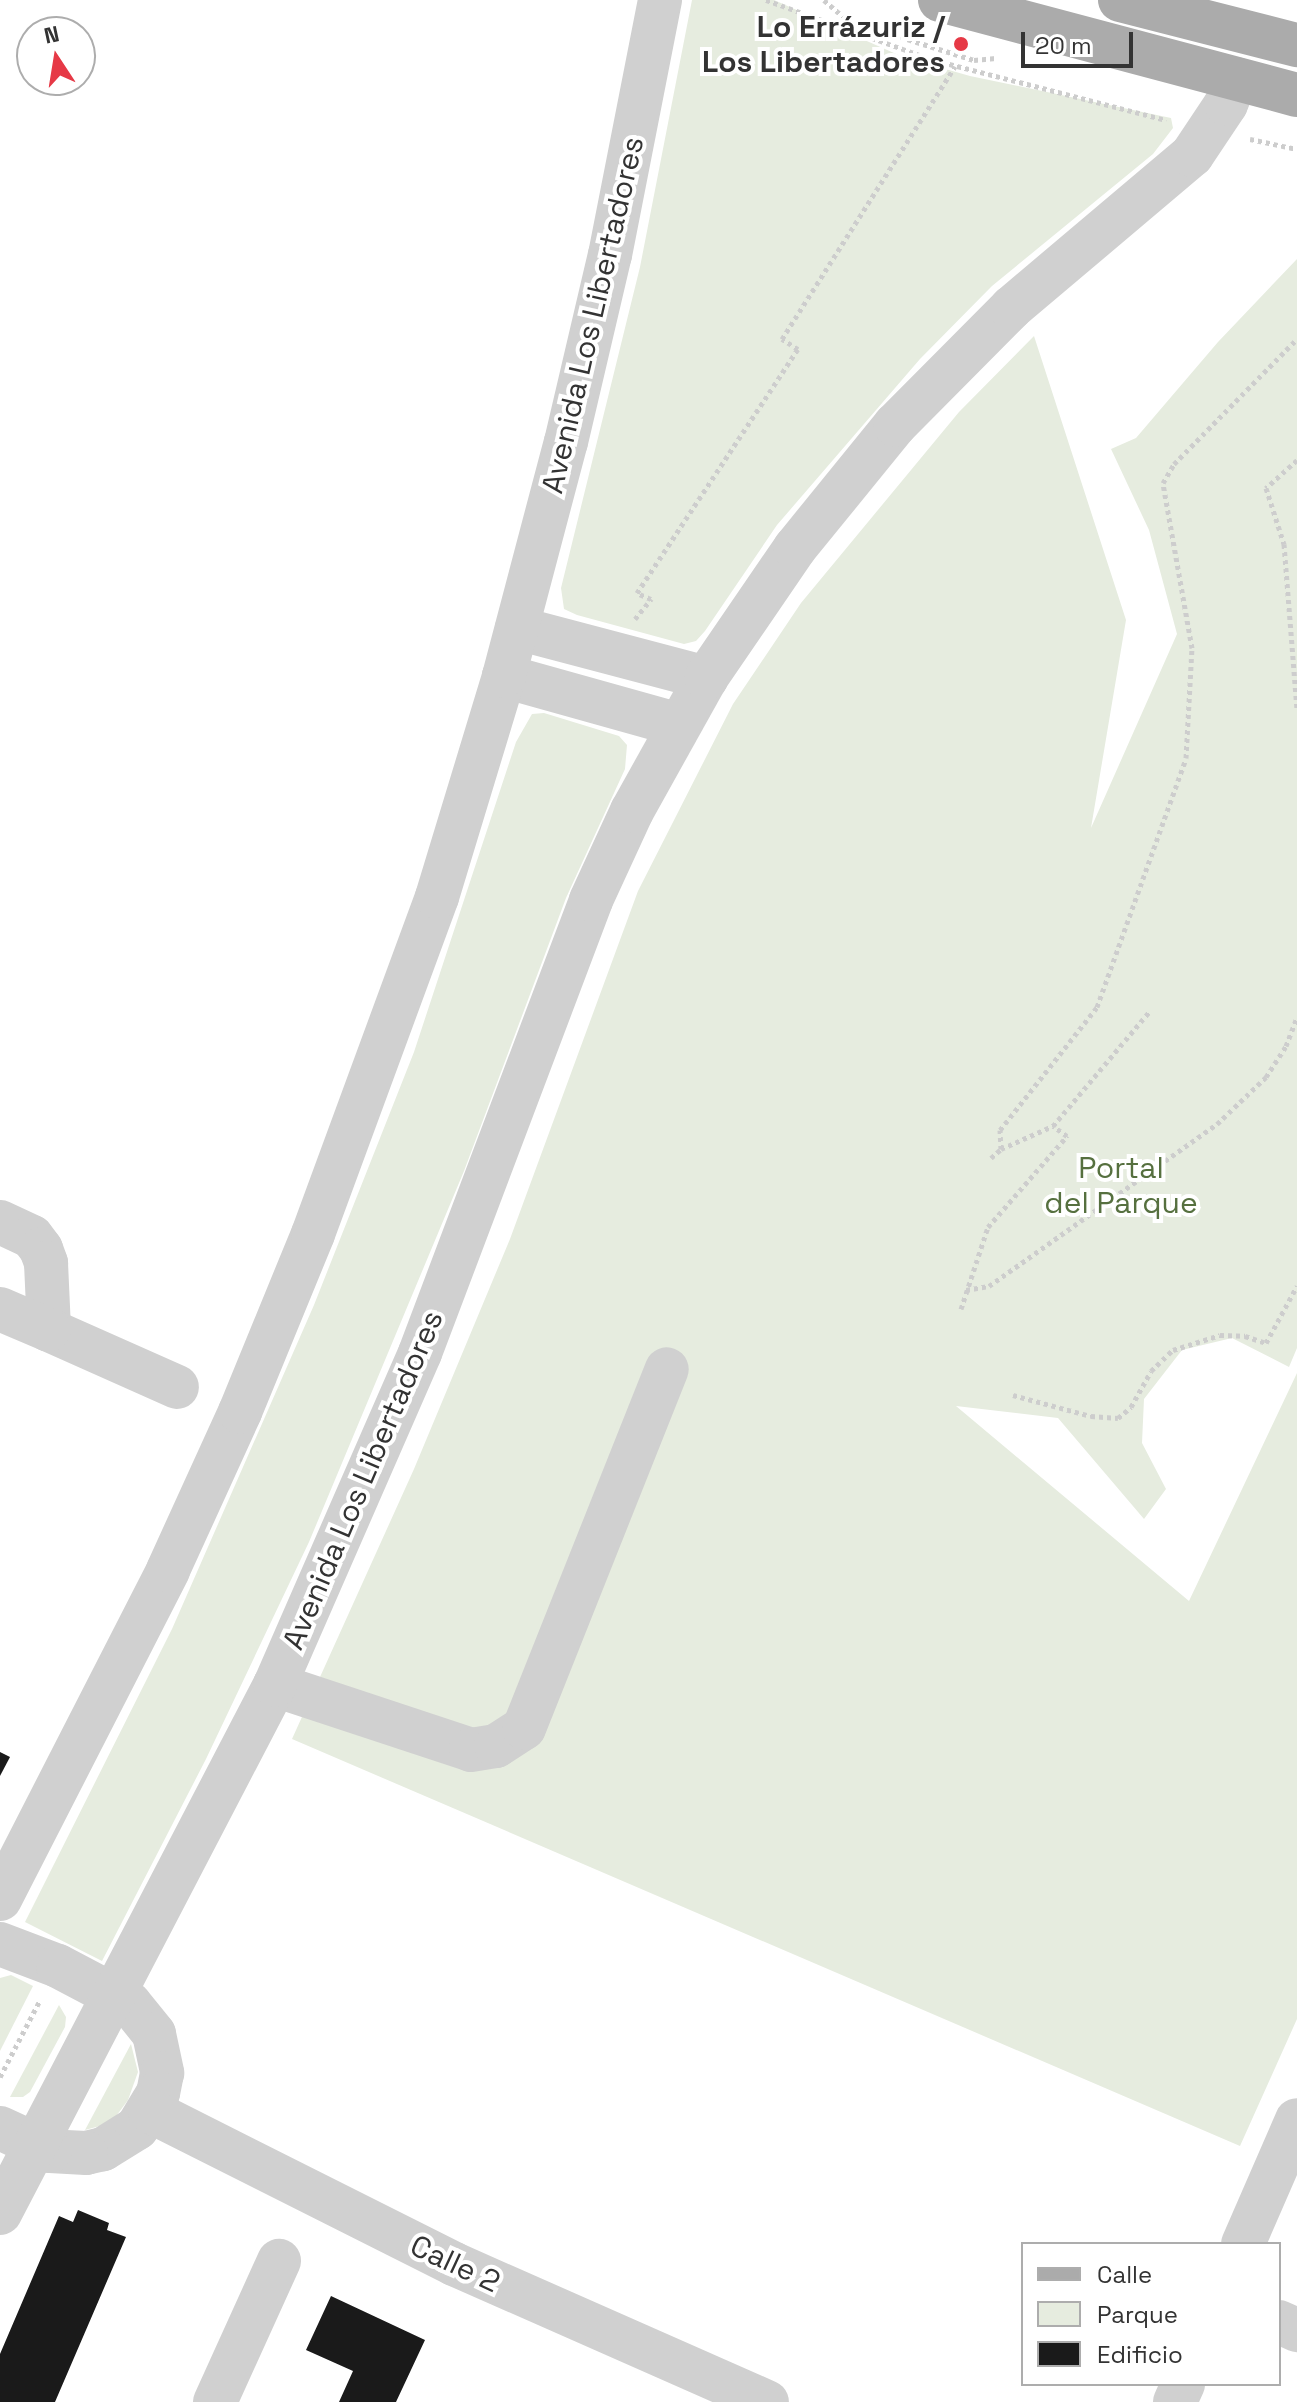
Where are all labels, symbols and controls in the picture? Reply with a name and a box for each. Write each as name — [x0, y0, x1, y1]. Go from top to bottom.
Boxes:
place label: Lo Errázuriz / Los Libertadores — [702, 9, 945, 80]
north arrow — [16, 16, 96, 96]
scale bar — [1025, 16, 1137, 66]
text: N — [41, 19, 62, 50]
text: 20 m — [1035, 30, 1092, 61]
marker: Lo Errázuriz / Los Libertadores — [952, 35, 970, 53]
street label: Avenida Los Libertadores — [534, 133, 652, 497]
park label: Portal del Parque — [1044, 1150, 1198, 1220]
street label: Avenida Los Libertadores — [275, 1305, 451, 1655]
street label: Calle 2 — [404, 2228, 506, 2300]
legend — [1021, 2242, 1281, 2386]
text: Calle — [1097, 2259, 1152, 2290]
text: Parque — [1097, 2299, 1178, 2330]
text: Edificio — [1097, 2339, 1183, 2370]

